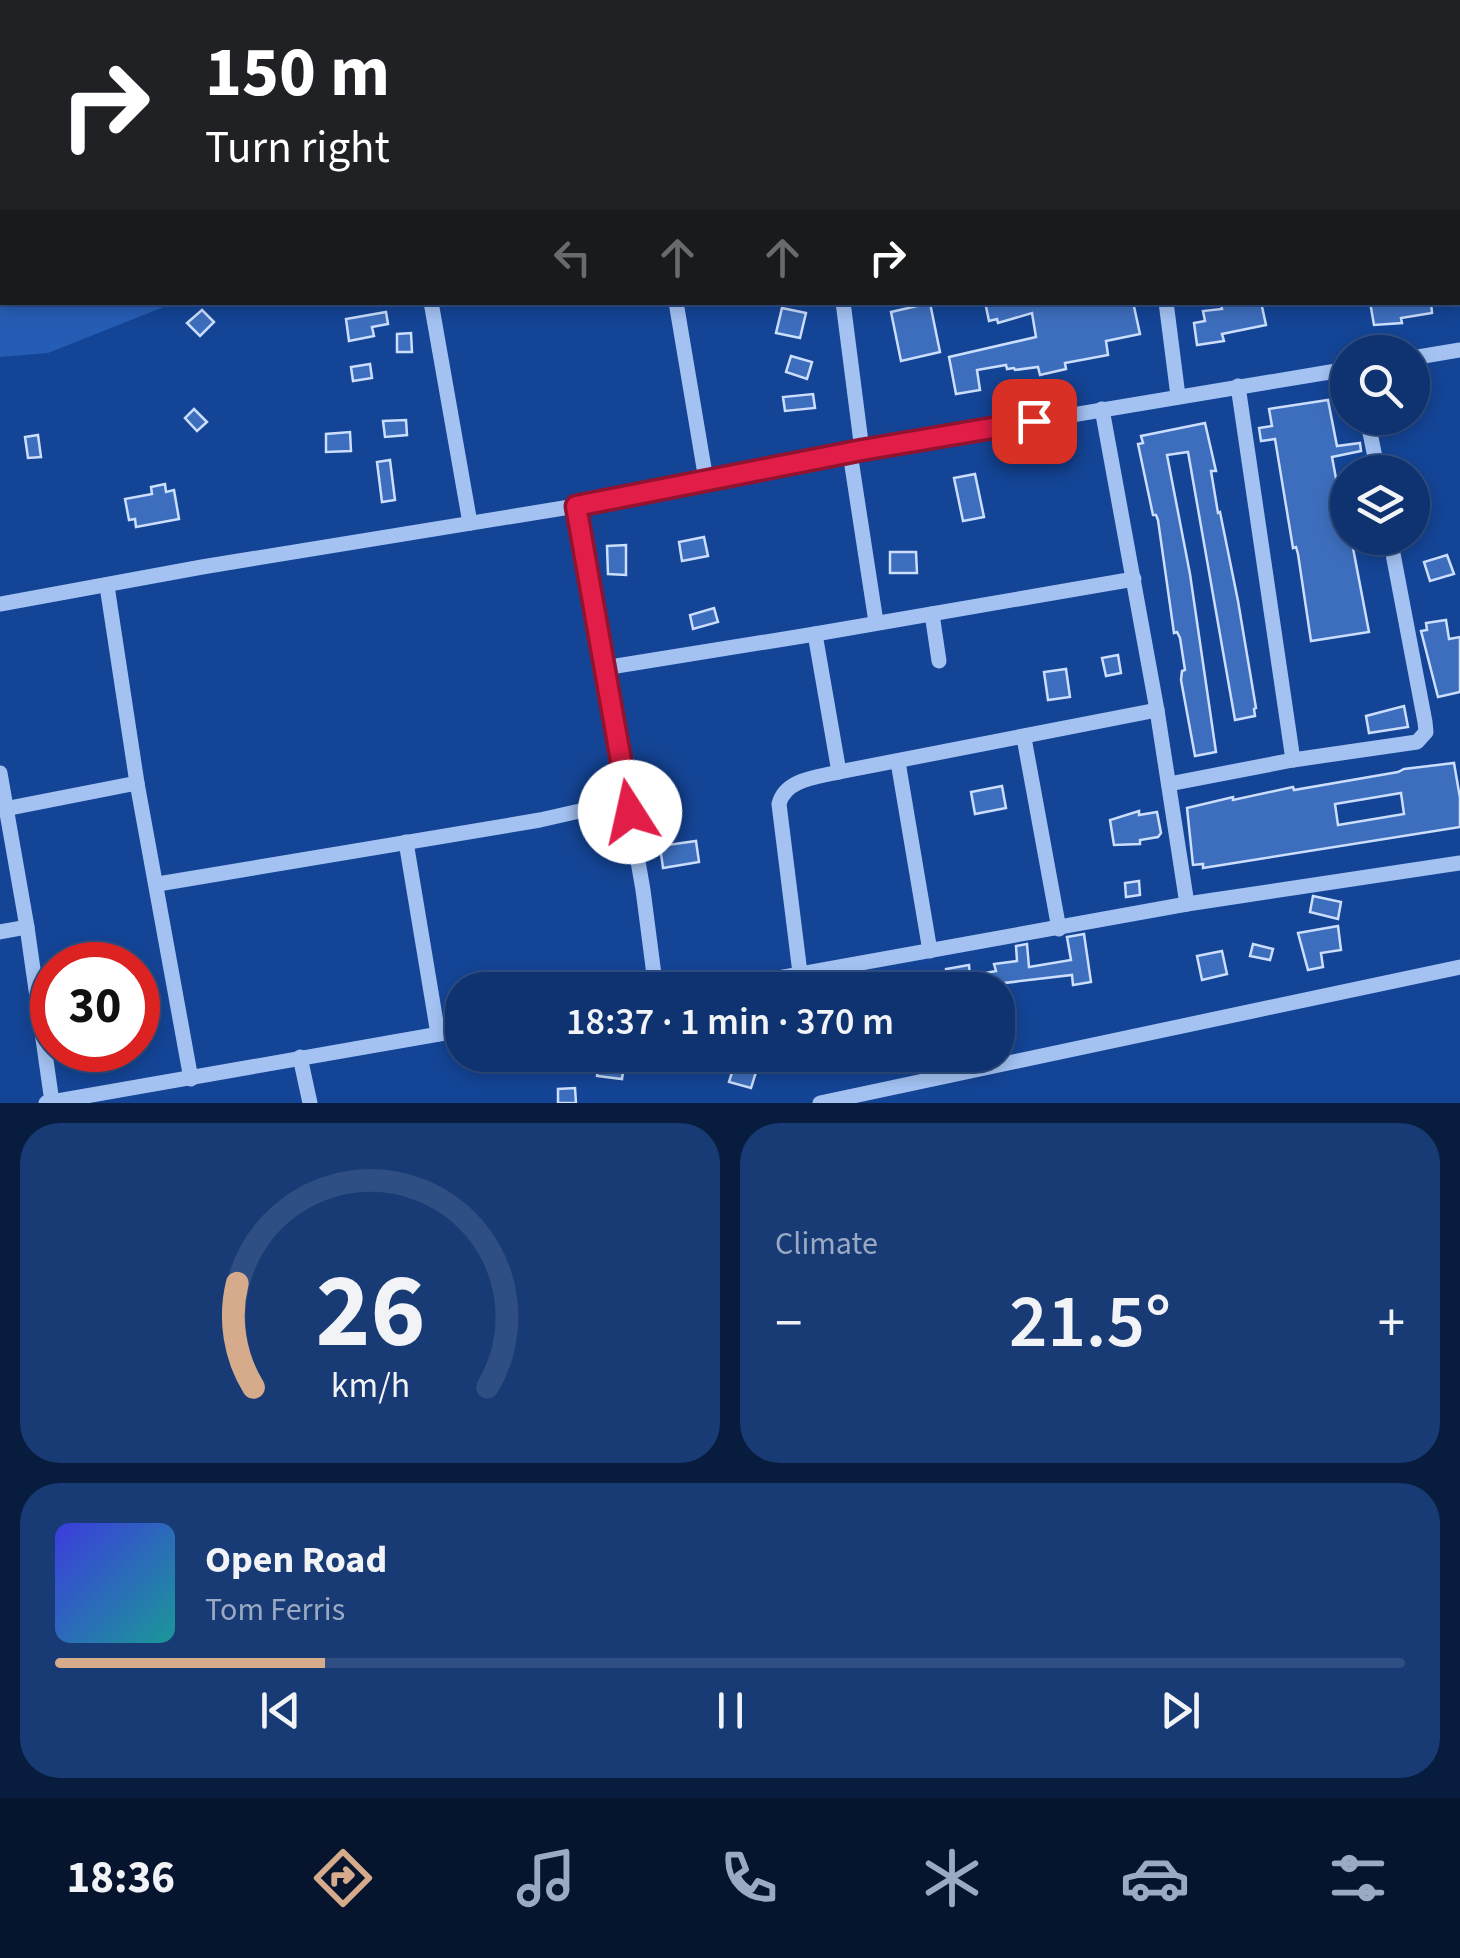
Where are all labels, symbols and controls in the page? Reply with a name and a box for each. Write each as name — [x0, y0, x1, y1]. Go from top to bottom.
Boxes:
text: 150 m — [205, 23, 390, 123]
icon: right — [40, 40, 170, 170]
text: Turn right — [205, 116, 390, 180]
icon: left — [545, 230, 600, 285]
icon: ahead — [650, 230, 705, 285]
icon: ahead — [755, 230, 810, 285]
icon: right — [860, 230, 915, 285]
map controls — [1330, 335, 1430, 555]
button: search — [1330, 335, 1430, 435]
pin — [992, 379, 1077, 464]
icon: arrive — [1007, 394, 1062, 449]
button: layers — [1330, 455, 1430, 555]
position arrow — [578, 760, 682, 864]
speed limit sign: 30 — [30, 942, 160, 1072]
text: 18:37 · 1 min · 370 m — [566, 995, 894, 1049]
text: Climate — [775, 1221, 878, 1267]
text: 26 — [315, 1239, 425, 1387]
text: 21.5° — [1009, 1269, 1171, 1376]
text: − — [775, 1285, 802, 1363]
text: + — [1378, 1285, 1405, 1363]
text: km/h — [330, 1360, 410, 1411]
text: Open Road — [205, 1533, 387, 1587]
text: Tom Ferris — [205, 1587, 345, 1633]
icon: previous — [253, 1683, 308, 1738]
icon: pause — [703, 1683, 758, 1738]
icon: next — [1153, 1683, 1208, 1738]
icon: directions — [308, 1843, 378, 1913]
icon: music — [511, 1843, 581, 1913]
icon: phone — [714, 1843, 784, 1913]
icon: climate — [917, 1843, 987, 1913]
icon: car — [1120, 1843, 1190, 1913]
icon: filters — [1323, 1843, 1393, 1913]
text: 18:36 — [67, 1846, 175, 1910]

